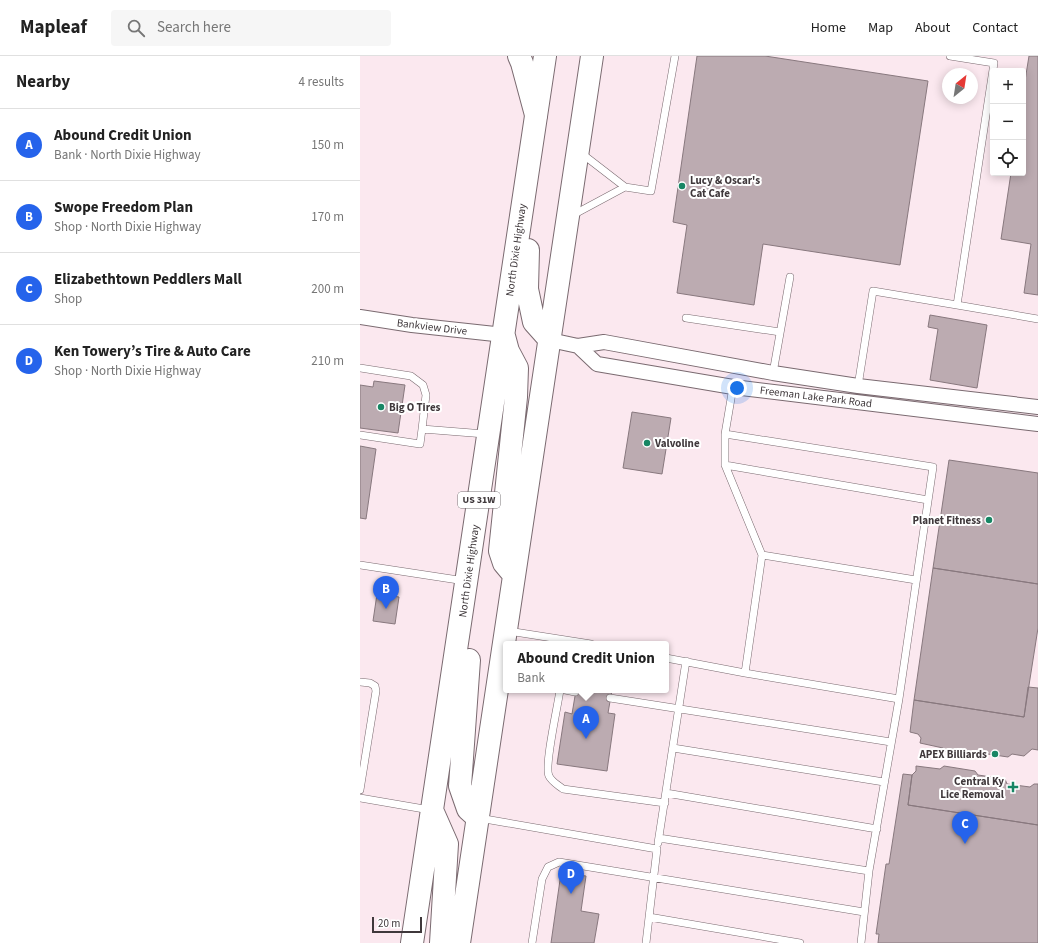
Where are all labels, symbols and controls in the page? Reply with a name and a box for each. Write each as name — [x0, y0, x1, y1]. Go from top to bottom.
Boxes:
search box — [111, 10, 391, 46]
text: Mapleaf — [20, 14, 87, 41]
icon: search — [125, 17, 147, 39]
text: Search here — [157, 17, 231, 38]
text: Home — [811, 18, 846, 38]
text: Map — [868, 18, 893, 38]
text: About — [915, 18, 950, 38]
text: Contact — [972, 18, 1018, 38]
north arrow — [942, 68, 978, 104]
map controls — [990, 68, 1026, 176]
button: + — [990, 68, 1026, 104]
text: Nearby — [16, 70, 70, 94]
text: 4 results — [299, 73, 344, 91]
button: − — [990, 104, 1026, 140]
text: Abound Credit Union — [54, 125, 192, 146]
text: A — [25, 136, 33, 154]
text: 150 m — [311, 136, 344, 154]
button: locate — [990, 140, 1026, 176]
text: Bank · North Dixie Highway — [54, 146, 201, 164]
place label: Lucy & Oscar's Cat Cafe — [690, 173, 760, 201]
marker: Lucy & Oscar's Cat Cafe — [677, 181, 687, 191]
text: Swope Freedom Plan — [54, 197, 193, 218]
street label: North Dixie Highway — [502, 203, 530, 297]
text: B — [25, 208, 33, 226]
text: 170 m — [311, 208, 344, 226]
text: Shop · North Dixie Highway — [54, 218, 201, 236]
text: Elizabethtown Peddlers Mall — [54, 269, 242, 290]
text: C — [25, 280, 33, 298]
text: 200 m — [311, 280, 344, 298]
text: Shop — [54, 290, 82, 308]
street label: Bankview Drive — [396, 315, 469, 339]
text: Ken Towery’s Tire & Auto Care — [54, 341, 251, 362]
text: D — [25, 352, 33, 370]
text: 210 m — [311, 352, 344, 370]
text: Shop · North Dixie Highway — [54, 362, 201, 380]
your location — [727, 378, 747, 398]
street label: Freeman Lake Park Road — [759, 383, 873, 411]
place label: Big O Tires — [389, 400, 441, 415]
marker: Big O Tires — [376, 402, 386, 412]
place label: Valvoline — [654, 436, 700, 451]
marker: Valvoline — [642, 438, 652, 448]
road number: US 31W — [458, 492, 500, 508]
place label: Planet Fitness — [912, 513, 981, 528]
marker: Planet Fitness — [984, 515, 994, 525]
street label: North Dixie Highway — [455, 524, 483, 618]
pin: B — [373, 576, 399, 609]
popup — [503, 641, 669, 693]
text: Abound Credit Union — [517, 648, 655, 669]
text: Bank — [517, 669, 545, 687]
pin: A — [573, 706, 599, 739]
place label: APEX Billiards — [918, 747, 987, 762]
marker: APEX Billiards — [990, 749, 1000, 759]
place label: Central Ky Lice Removal — [940, 774, 1005, 802]
marker: Central Ky Lice Removal — [1007, 781, 1019, 793]
pin: C — [952, 811, 978, 844]
pin: D — [558, 861, 584, 894]
scale bar — [372, 915, 422, 934]
text: 20 m — [378, 916, 400, 931]

